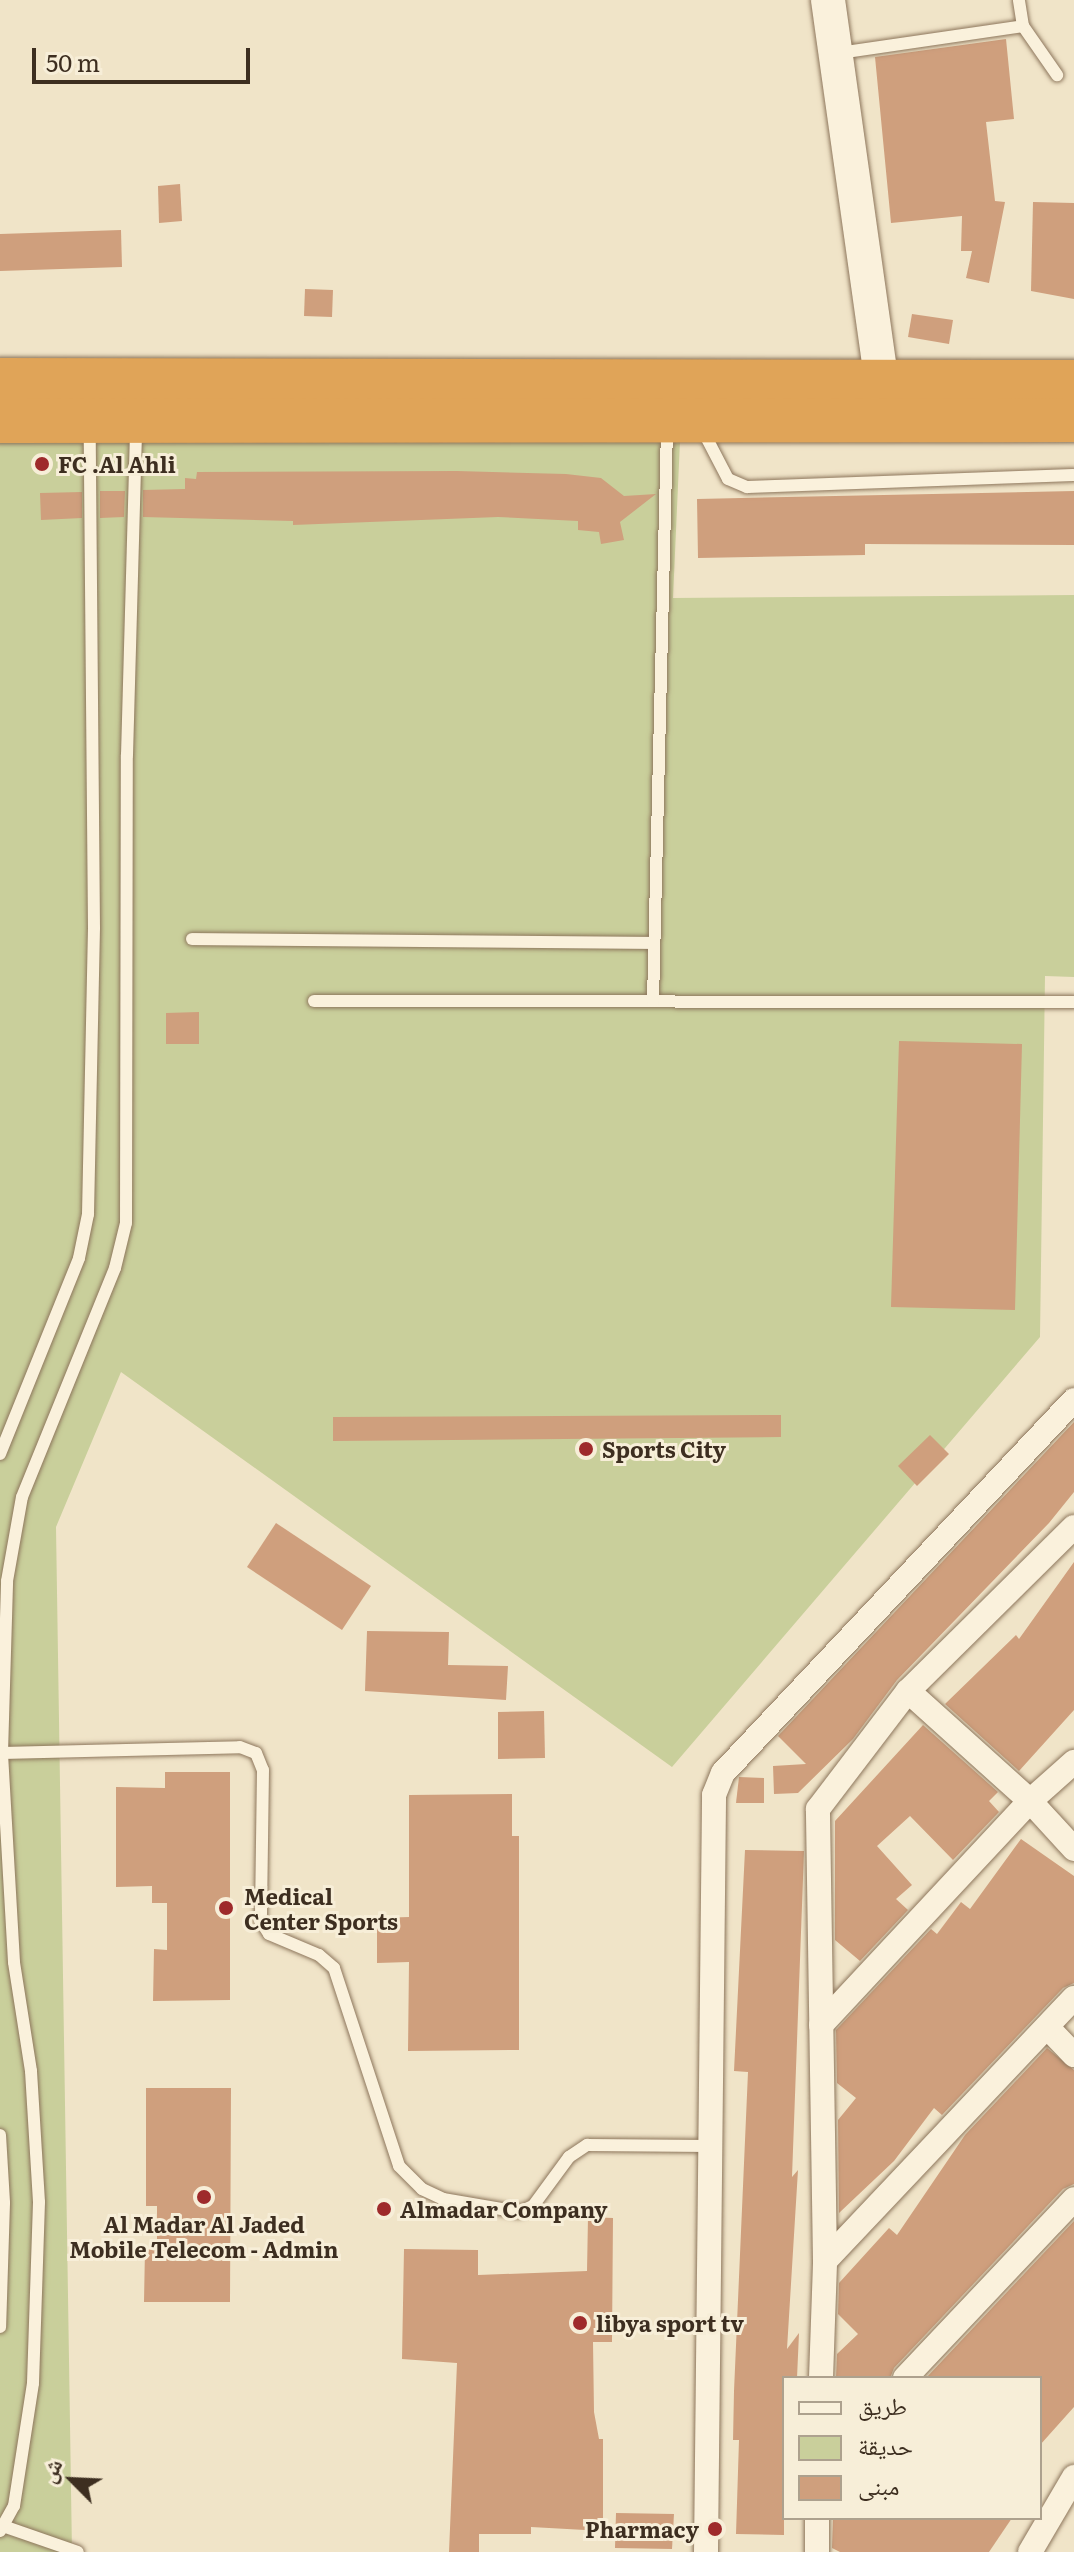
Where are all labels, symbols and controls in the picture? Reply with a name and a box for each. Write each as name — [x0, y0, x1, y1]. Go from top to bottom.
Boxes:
scale bar — [36, 32, 254, 82]
text: 50 m — [46, 44, 100, 79]
place label: FC .Al Ahli — [58, 451, 176, 477]
marker: FC .Al Ahli — [33, 455, 51, 473]
place label: Sports City — [602, 1436, 726, 1462]
marker: Sports City — [577, 1440, 595, 1458]
place label: Medical Center Sports — [244, 1882, 398, 1934]
marker: Medical Center Sports — [215, 1897, 237, 1919]
marker: Al Madar Al Jaded Mobile Telecom - Admin — [195, 2188, 213, 2206]
place label: Almadar Company — [400, 2196, 608, 2222]
marker: Almadar Company — [375, 2200, 393, 2218]
place label: Al Madar Al Jaded Mobile Telecom - Admin — [69, 2210, 339, 2262]
place label: libya sport tv — [596, 2310, 744, 2336]
marker: libya sport tv — [571, 2314, 589, 2332]
legend — [782, 2376, 1042, 2520]
text: طريق — [858, 2387, 907, 2422]
text: حديقة — [858, 2427, 913, 2462]
north arrow — [32, 2440, 112, 2520]
text: ش — [30, 2453, 69, 2487]
text: مبنى — [858, 2467, 899, 2502]
place label: Pharmacy — [585, 2516, 699, 2542]
marker: Pharmacy — [706, 2520, 724, 2538]

